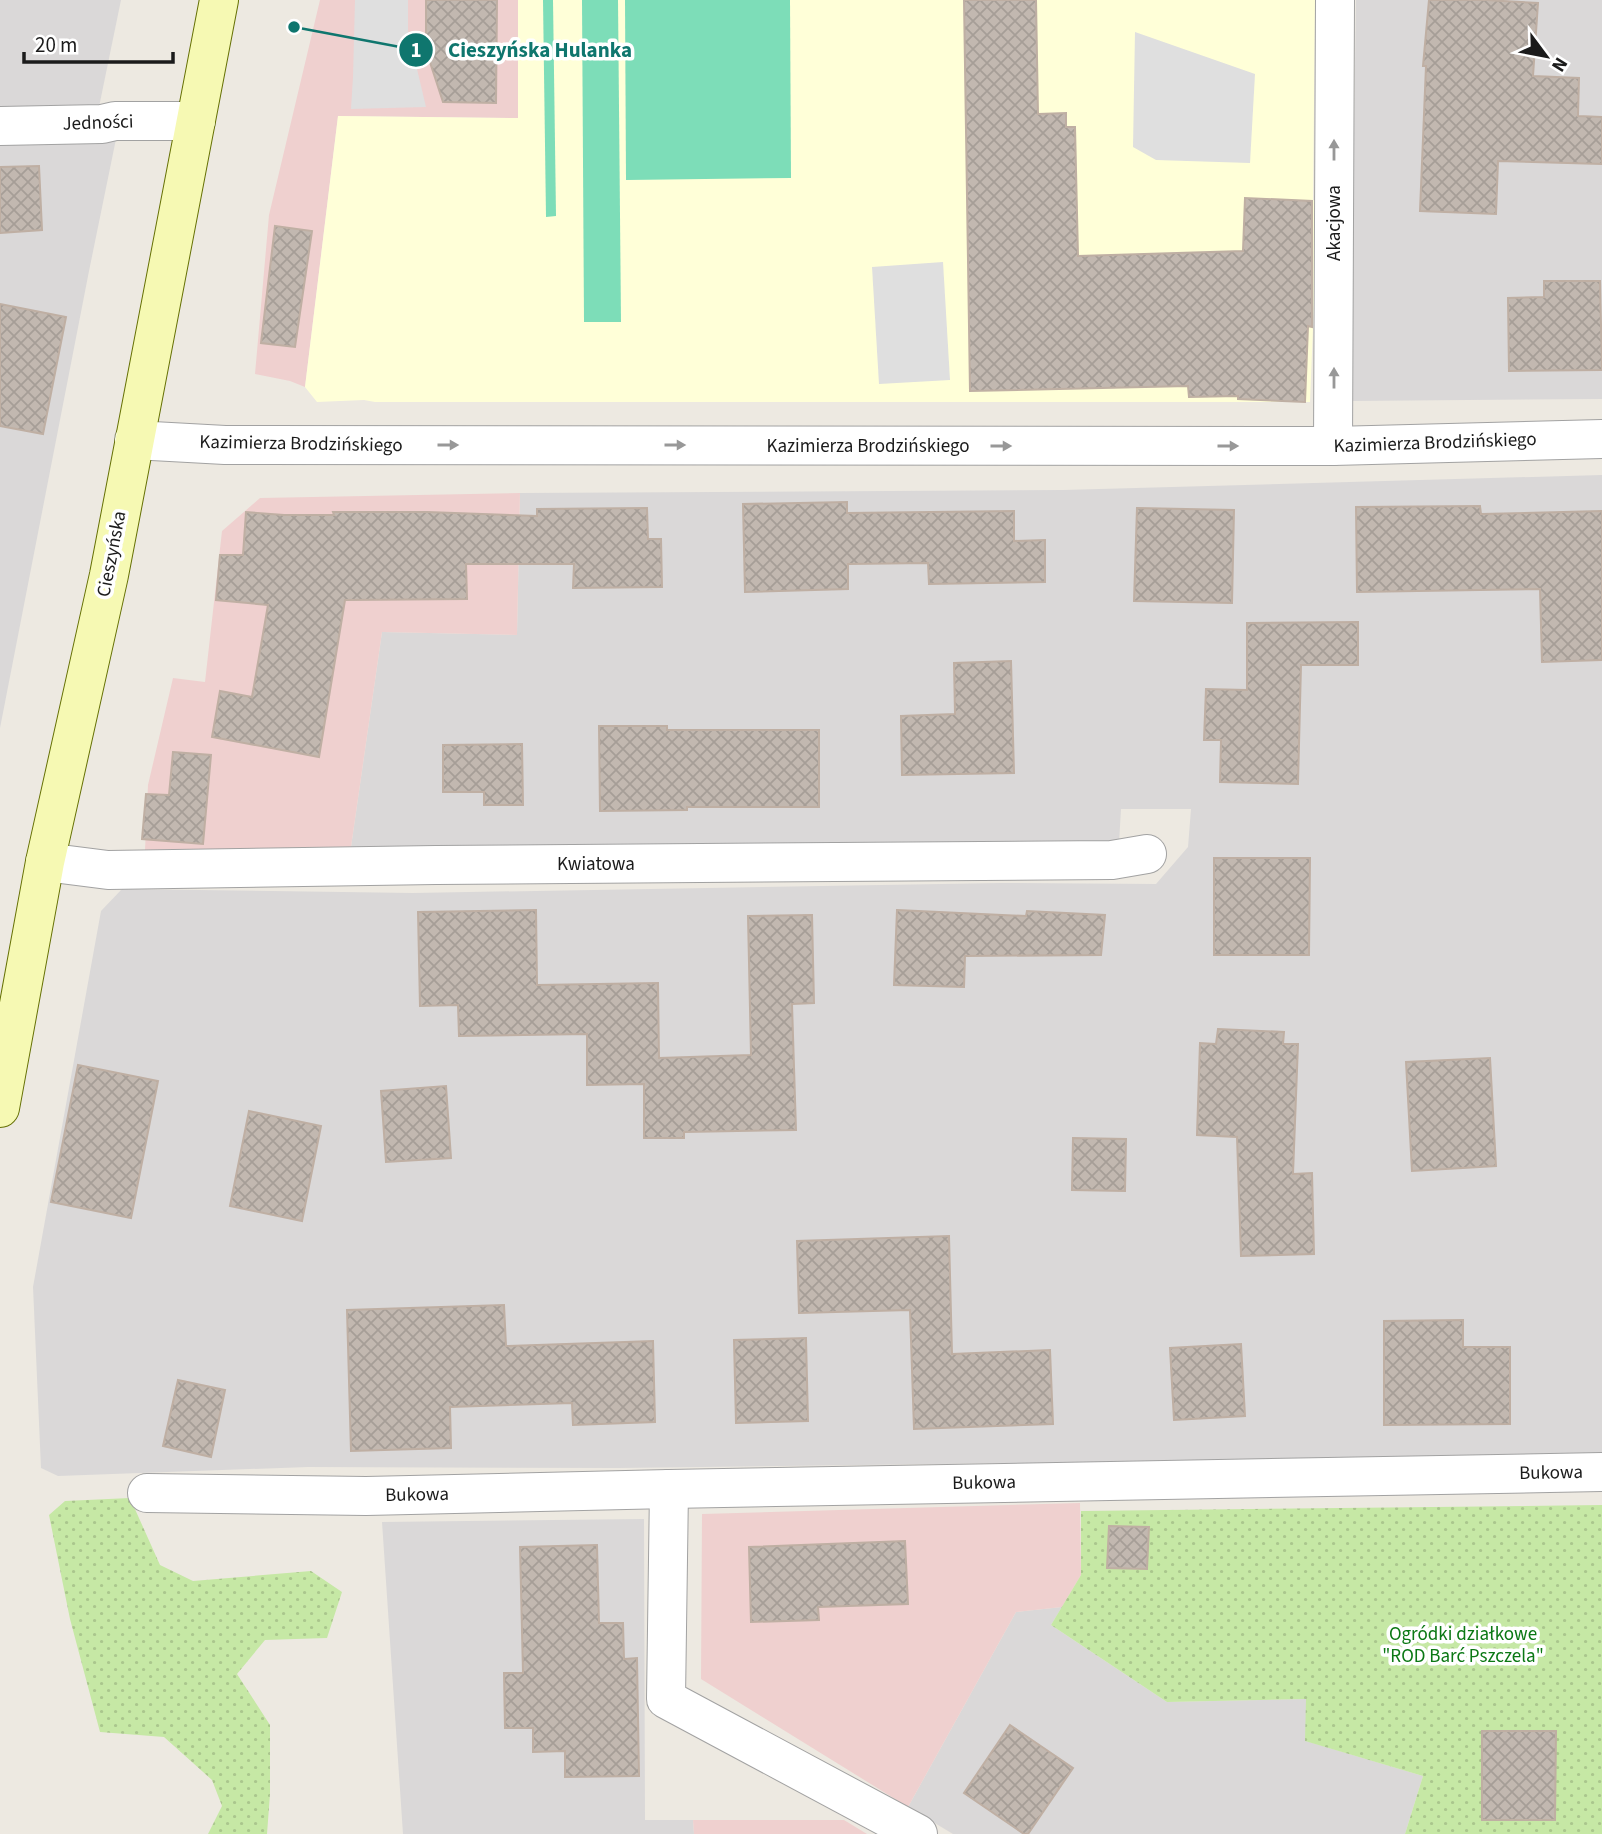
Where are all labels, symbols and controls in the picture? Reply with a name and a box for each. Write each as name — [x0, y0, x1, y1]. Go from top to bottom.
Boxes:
scale bar — [24, 21, 173, 65]
north arrow — [1511, 21, 1581, 91]
callout: Cieszyńska Hulanka — [399, 29, 646, 71]
text: 20 m — [35, 30, 77, 60]
text: 1 — [410, 35, 422, 65]
text: Cieszyńska Hulanka — [448, 35, 632, 65]
text: N — [1544, 52, 1574, 77]
street label: Jedności — [62, 108, 134, 138]
one-way arrow — [1328, 139, 1340, 161]
street label: Akacjowa — [1321, 185, 1348, 261]
one-way arrow — [1328, 367, 1340, 389]
street label: Kazimierza Brodzińskiego — [1333, 426, 1537, 460]
street label: Kazimierza Brodzińskiego — [199, 429, 403, 459]
street label: Kazimierza Brodzińskiego — [766, 433, 970, 460]
one-way arrow — [437, 439, 459, 451]
one-way arrow — [664, 439, 686, 451]
one-way arrow — [990, 440, 1012, 452]
one-way arrow — [1217, 440, 1239, 452]
street label: Cieszyńska — [90, 509, 134, 599]
street label: Kwiatowa — [557, 851, 635, 878]
street label: Bukowa — [1519, 1459, 1583, 1487]
street label: Bukowa — [952, 1469, 1016, 1497]
street label: Bukowa — [385, 1481, 449, 1509]
park label: Ogródki działkowe "ROD Barć Pszczela" — [1382, 1621, 1544, 1670]

